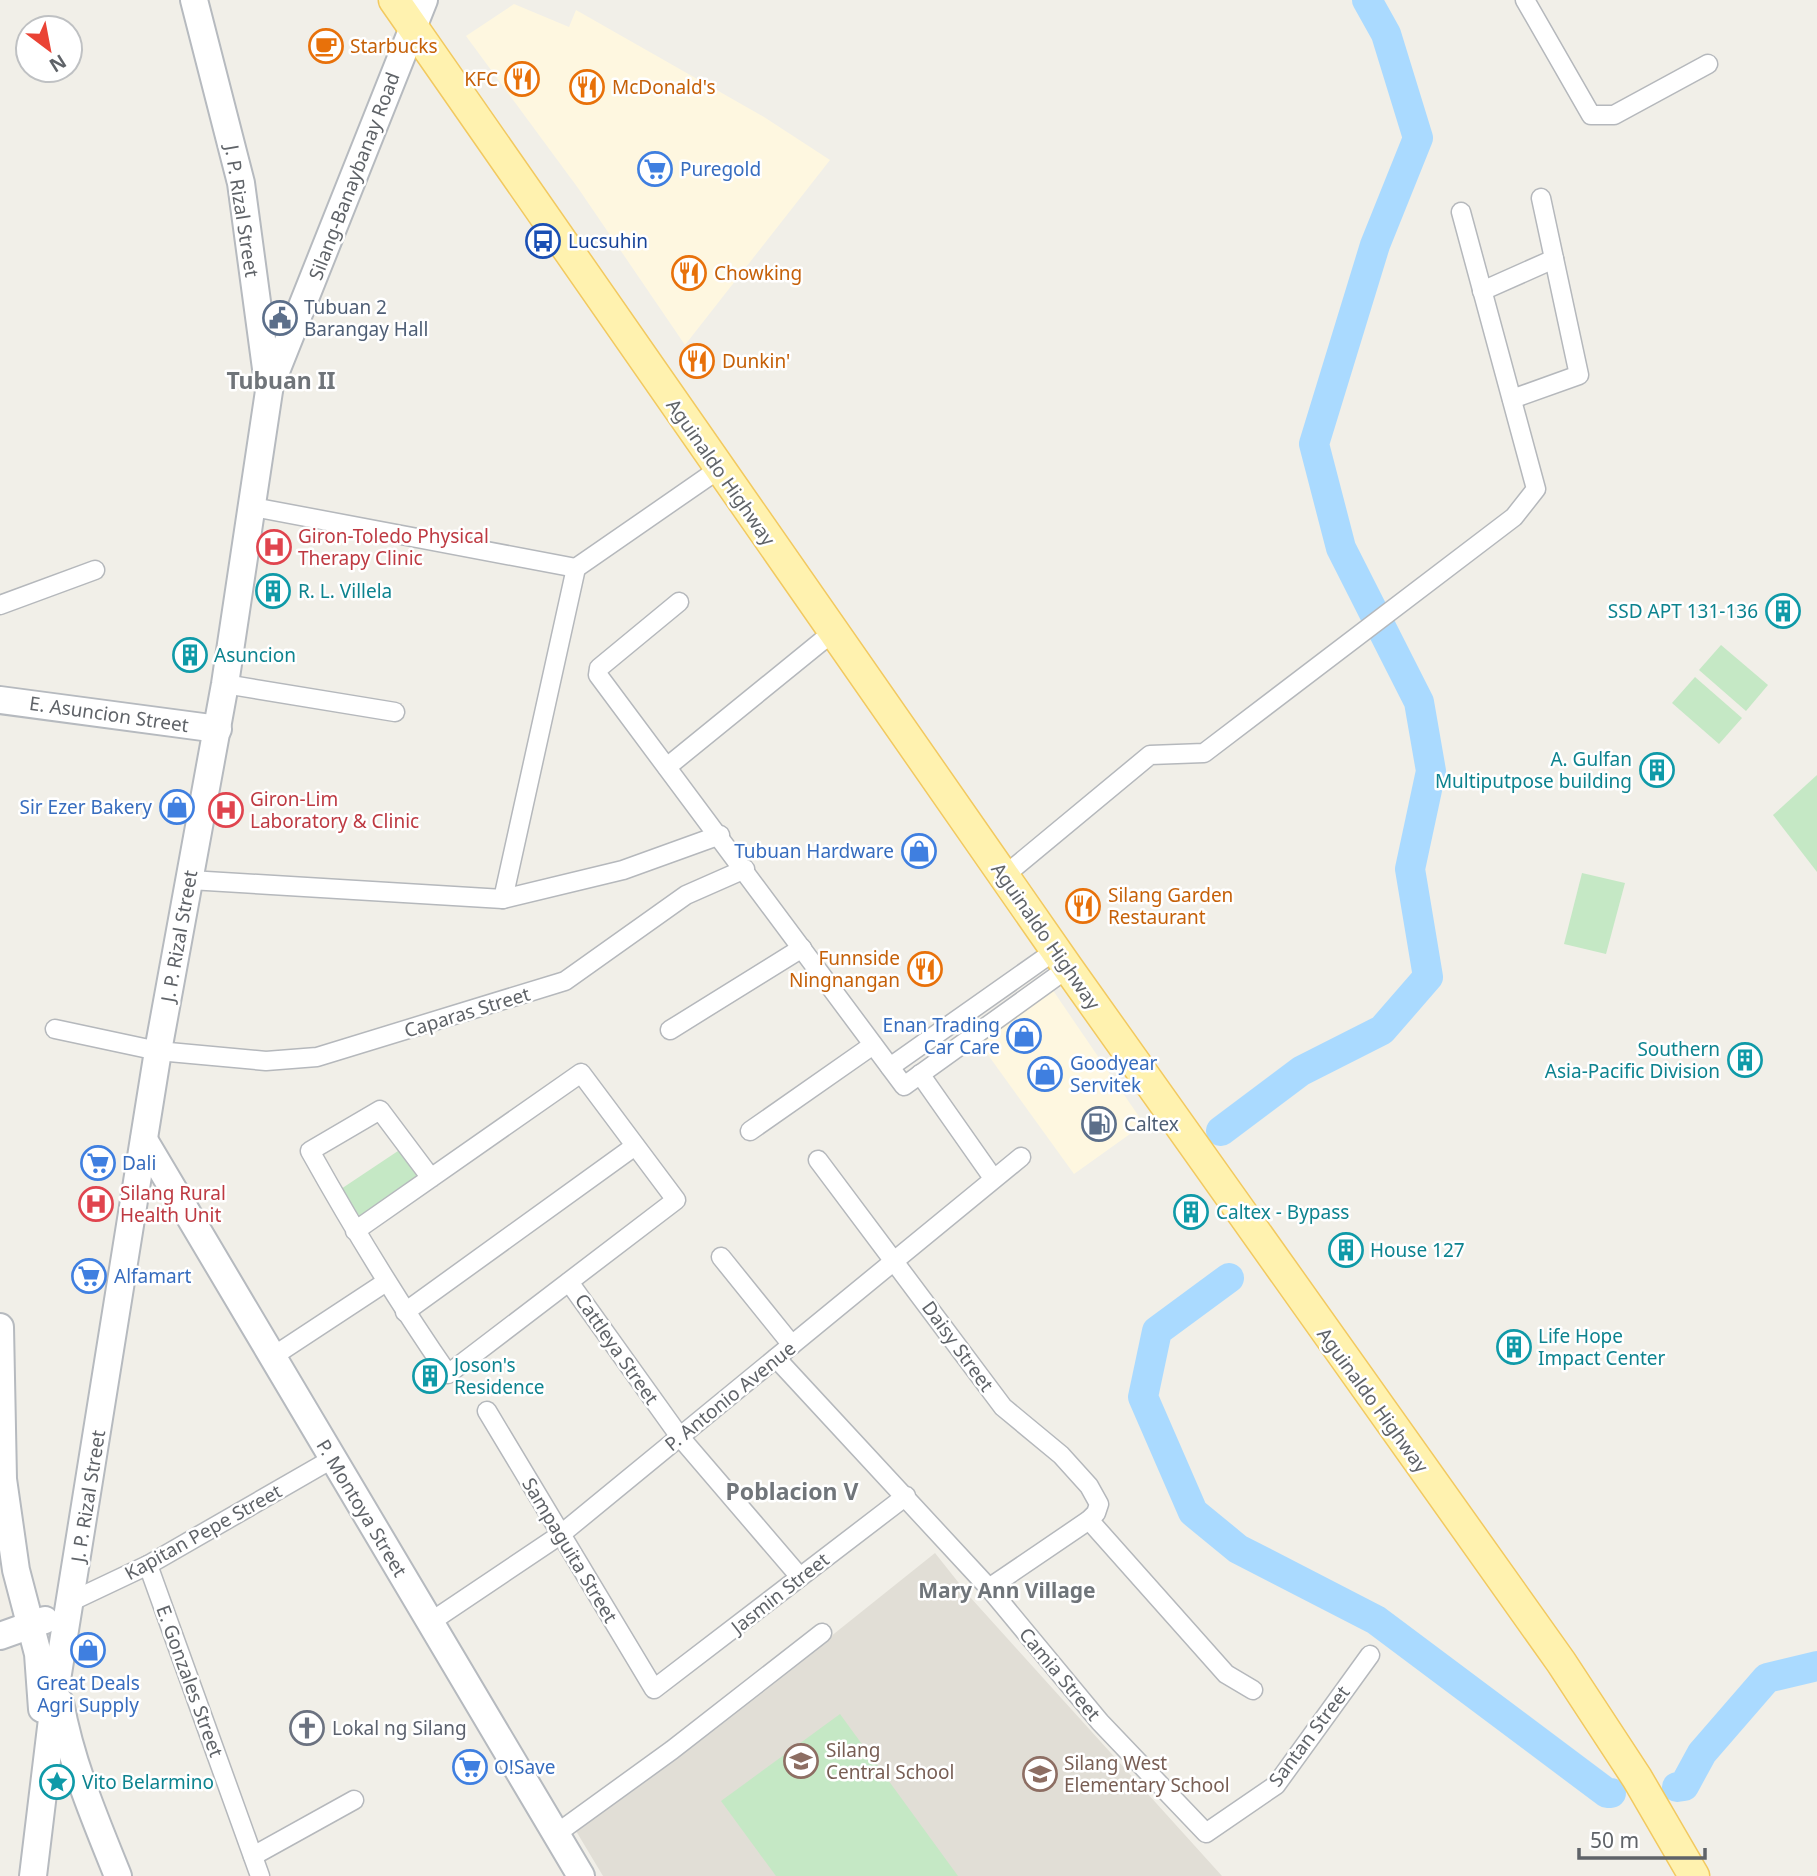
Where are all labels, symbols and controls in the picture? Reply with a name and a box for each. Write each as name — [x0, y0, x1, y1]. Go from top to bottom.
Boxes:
north arrow — [14, 14, 84, 84]
cafe icon: Starbucks — [307, 27, 345, 65]
place label: Starbucks — [350, 33, 438, 59]
text: N — [45, 48, 71, 79]
restaurant icon: KFC — [503, 60, 541, 98]
place label: KFC — [464, 66, 498, 92]
street label: Silang-Banaybanay Road — [302, 68, 406, 284]
restaurant icon: McDonald's — [568, 68, 606, 106]
place label: McDonald's — [612, 74, 716, 100]
street label: J. P. Rizal Street — [218, 141, 265, 279]
supermarket icon: Puregold — [636, 150, 674, 188]
place label: Puregold — [680, 156, 761, 182]
bus stop icon: Lucsuhin — [524, 222, 562, 260]
place label: Lucsuhin — [568, 228, 648, 254]
restaurant icon: Chowking — [670, 254, 708, 292]
place label: Chowking — [714, 260, 802, 286]
place label: Tubuan 2 Barangay Hall — [304, 294, 428, 342]
public building icon: Tubuan 2 Barangay Hall — [261, 299, 299, 337]
restaurant icon: Dunkin' — [678, 342, 716, 380]
place label: Dunkin' — [722, 348, 790, 374]
district label: Tubuan II — [226, 364, 336, 396]
street label: Aguinaldo Highway — [661, 393, 782, 551]
place label: Giron-Toledo Physical Therapy Clinic — [298, 523, 489, 571]
hospital icon: Giron-Toledo Physical Therapy Clinic — [255, 528, 293, 566]
building icon: R. L. Villela — [254, 572, 292, 610]
place label: R. L. Villela — [298, 578, 392, 604]
building icon: SSD APT 131-136 — [1764, 592, 1802, 630]
place label: SSD APT 131-136 — [1608, 598, 1758, 624]
building icon: Asuncion — [171, 636, 209, 674]
place label: Asuncion — [214, 642, 296, 668]
street label: E. Asuncion Street — [28, 690, 190, 738]
place label: A. Gulfan Multiputpose building — [1435, 746, 1632, 794]
building icon: A. Gulfan Multiputpose building — [1638, 751, 1676, 789]
place label: Giron-Lim Laboratory & Clinic — [250, 786, 419, 834]
shop icon: Sir Ezer Bakery — [158, 788, 196, 826]
hospital icon: Giron-Lim Laboratory & Clinic — [207, 791, 245, 829]
place label: Sir Ezer Bakery — [19, 794, 152, 820]
shop icon: Tubuan Hardware — [900, 832, 938, 870]
place label: Tubuan Hardware — [734, 838, 894, 864]
street label: Aguinaldo Highway — [986, 857, 1107, 1015]
street label: J. P. Rizal Street — [154, 868, 203, 1006]
place label: Silang Garden Restaurant — [1108, 882, 1233, 930]
restaurant icon: Silang Garden Restaurant — [1064, 887, 1102, 925]
place label: Funnside Ningnangan — [789, 945, 900, 993]
restaurant icon: Funnside Ningnangan — [906, 950, 944, 988]
street label: Caparas Street — [401, 980, 533, 1043]
place label: Enan Trading Car Care — [883, 1012, 1000, 1060]
shop icon: Enan Trading Car Care — [1005, 1017, 1043, 1055]
place label: Southern Asia-Pacific Division — [1545, 1036, 1720, 1084]
building icon: Southern Asia-Pacific Division — [1726, 1041, 1764, 1079]
place label: Goodyear Servitek — [1070, 1050, 1158, 1098]
shop icon: Goodyear Servitek — [1026, 1055, 1064, 1093]
fuel station icon: Caltex — [1080, 1105, 1118, 1143]
place label: Caltex — [1124, 1111, 1179, 1137]
supermarket icon: Dali — [79, 1144, 117, 1182]
place label: Dali — [122, 1150, 156, 1176]
place label: Silang Rural Health Unit — [120, 1180, 226, 1228]
hospital icon: Silang Rural Health Unit — [77, 1185, 115, 1223]
building icon: Caltex - Bypass — [1172, 1193, 1210, 1231]
place label: Caltex - Bypass — [1216, 1199, 1349, 1225]
building icon: House 127 — [1327, 1231, 1365, 1269]
place label: House 127 — [1370, 1237, 1465, 1263]
supermarket icon: Alfamart — [70, 1257, 108, 1295]
place label: Alfamart — [114, 1263, 192, 1289]
street label: Cattleya Street — [569, 1288, 665, 1410]
street label: Daisy Street — [916, 1295, 1000, 1397]
street label: Aguinaldo Highway — [1311, 1322, 1435, 1478]
place label: Life Hope Impact Center — [1538, 1323, 1666, 1371]
building icon: Life Hope Impact Center — [1495, 1328, 1533, 1366]
street label: P. Antonio Avenue — [659, 1335, 801, 1457]
place label: Joson's Residence — [452, 1352, 545, 1400]
building icon: Joson's Residence — [411, 1357, 449, 1395]
street label: J. P. Rizal Street — [64, 1428, 111, 1566]
street label: P. Montoya Street — [311, 1435, 413, 1582]
street label: Sampaguita Street — [516, 1473, 624, 1628]
district label: Poblacion V — [726, 1475, 858, 1507]
street label: Kapitan Pepe Street — [120, 1478, 286, 1586]
street label: Jasmin Street — [724, 1547, 834, 1641]
district label: Mary Ann Village — [918, 1576, 1096, 1604]
street label: E. Gonzales Street — [150, 1601, 230, 1761]
street label: Camia Street — [1013, 1622, 1107, 1726]
shop icon: Great Deals Agri Supply — [69, 1631, 107, 1669]
place label: Great Deals Agri Supply — [36, 1670, 140, 1718]
street label: Santan Street — [1262, 1680, 1356, 1792]
church icon: Lokal ng Silang — [288, 1709, 326, 1747]
place label: Lokal ng Silang — [332, 1715, 467, 1741]
place label: Silang Central School — [826, 1737, 954, 1785]
school or university icon: Silang Central School — [782, 1742, 820, 1780]
supermarket icon: O!Save — [451, 1748, 489, 1786]
place label: Silang West Elementary School — [1064, 1750, 1230, 1798]
place label: O!Save — [494, 1754, 555, 1780]
school or university icon: Silang West Elementary School — [1021, 1755, 1059, 1793]
place icon: Vito Belarmino — [38, 1763, 76, 1801]
place label: Vito Belarmino — [82, 1769, 214, 1795]
scale bar — [1579, 1816, 1705, 1860]
text: 50 m — [1590, 1826, 1639, 1854]

